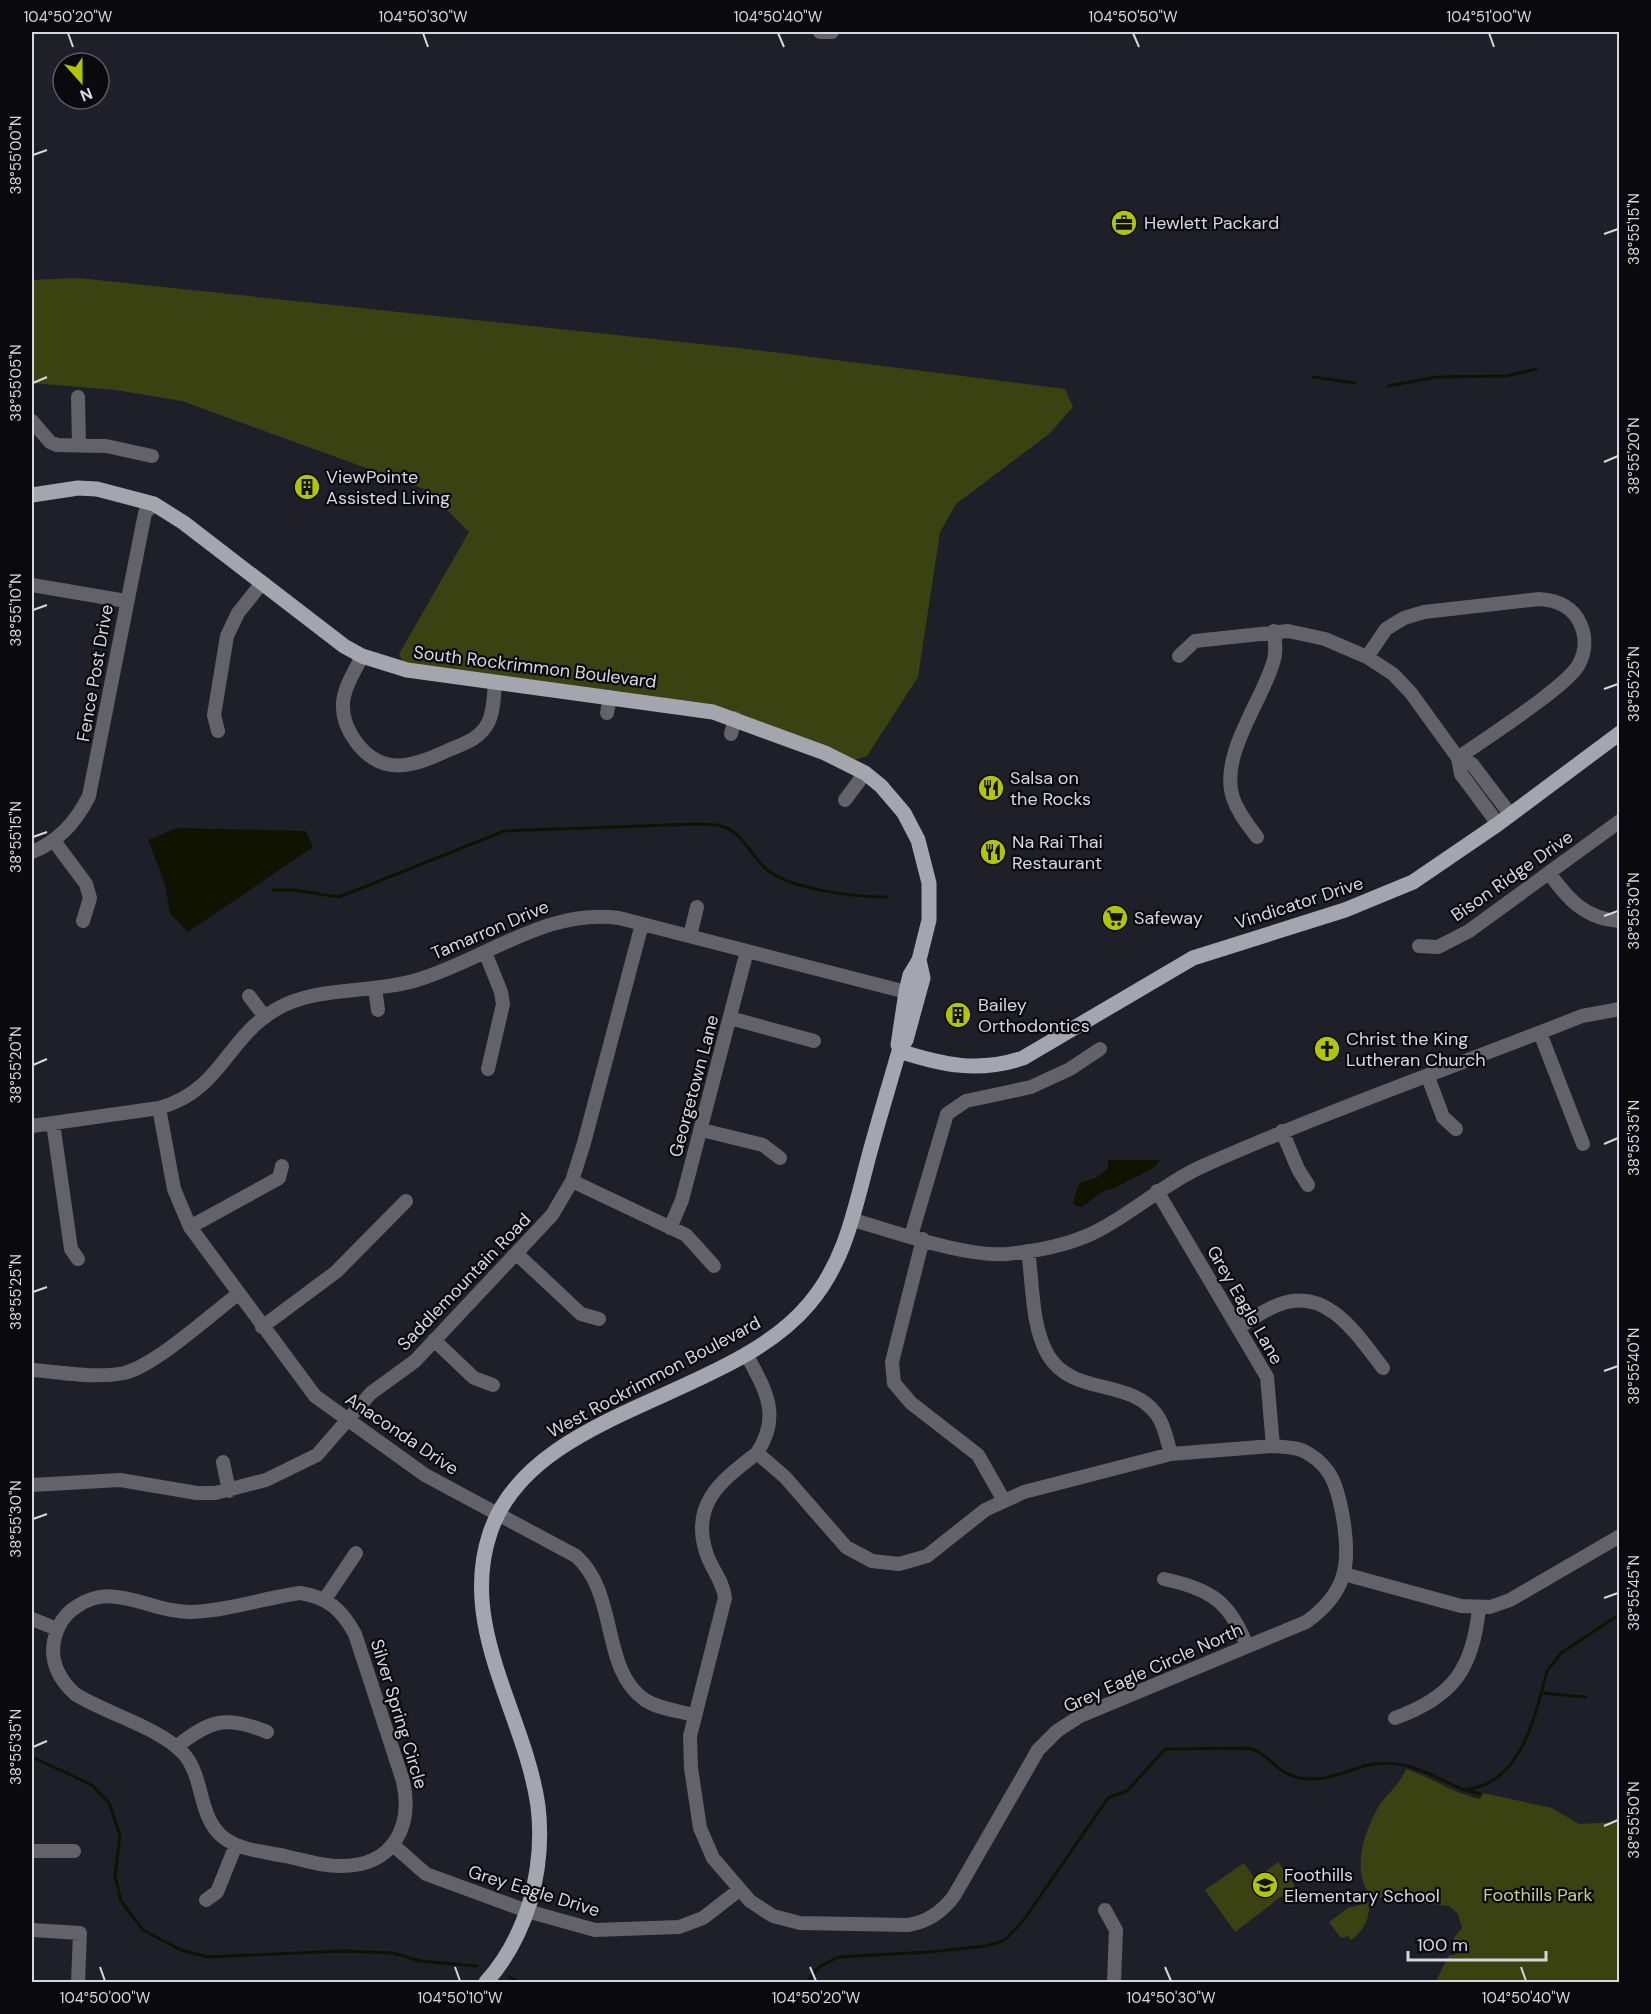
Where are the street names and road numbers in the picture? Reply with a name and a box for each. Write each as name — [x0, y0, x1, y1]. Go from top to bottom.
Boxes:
street label: Fence Post Drive — [71, 603, 119, 743]
street label: South Rockrimmon Boulevard — [412, 640, 658, 694]
street label: Bison Ridge Drive — [1446, 825, 1578, 927]
street label: Vindicator Drive — [1232, 871, 1366, 935]
street label: Tamarron Drive — [427, 894, 553, 966]
street label: Georgetown Lane — [663, 1012, 725, 1160]
street label: Saddlemountain Road — [392, 1208, 536, 1356]
street label: Grey Eagle Lane — [1201, 1241, 1289, 1369]
street label: West Rockrimmon Boulevard — [543, 1310, 765, 1444]
street label: Anaconda Drive — [341, 1387, 463, 1481]
street label: Grey Eagle Circle North — [1060, 1618, 1246, 1718]
street label: Silver Spring Circle — [365, 1636, 433, 1792]
street label: Grey Eagle Drive — [465, 1860, 603, 1922]

